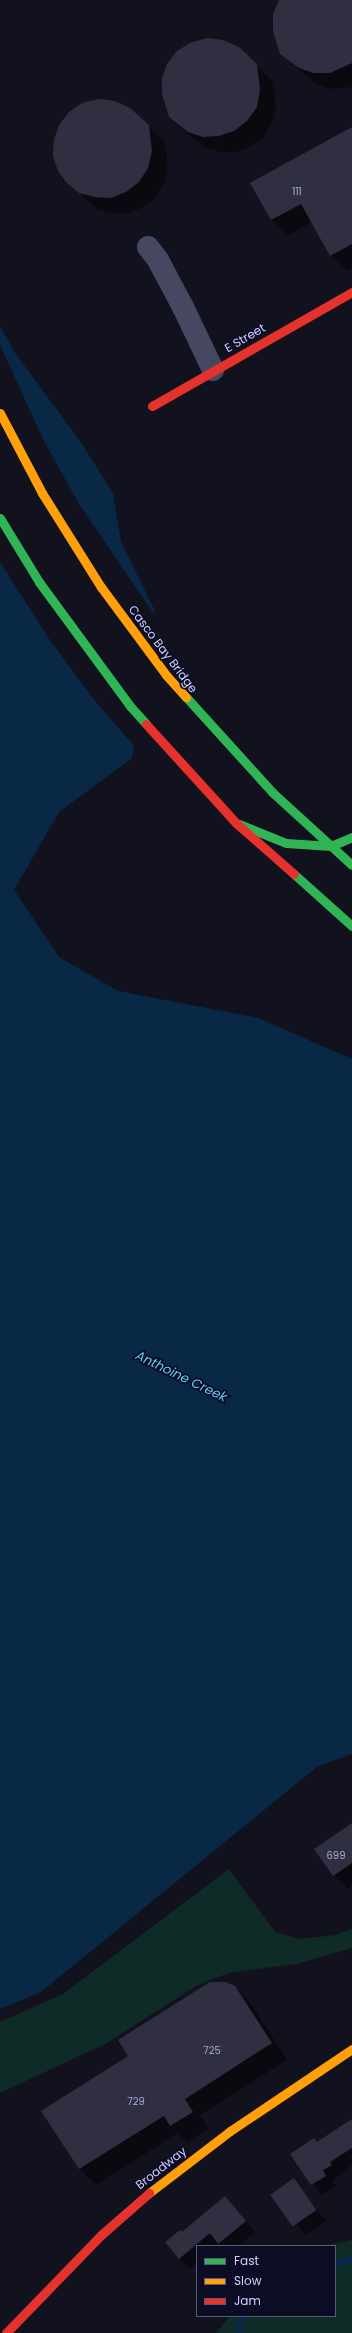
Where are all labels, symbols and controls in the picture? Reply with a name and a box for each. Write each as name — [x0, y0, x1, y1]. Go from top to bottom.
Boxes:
house number: 111 — [292, 186, 302, 198]
street label: E Street — [222, 321, 268, 355]
street label: Casco Bay Bridge — [125, 602, 201, 696]
water label: Anthoine Creek — [133, 1348, 229, 1406]
house number: 699 — [327, 1850, 345, 1862]
house number: 725 — [203, 2045, 221, 2057]
house number: 729 — [127, 2096, 145, 2108]
street label: Broadway — [133, 2144, 189, 2192]
legend — [196, 2245, 336, 2317]
text: Fast — [234, 2252, 259, 2269]
text: Slow — [234, 2272, 262, 2289]
text: Jam — [234, 2292, 261, 2309]

